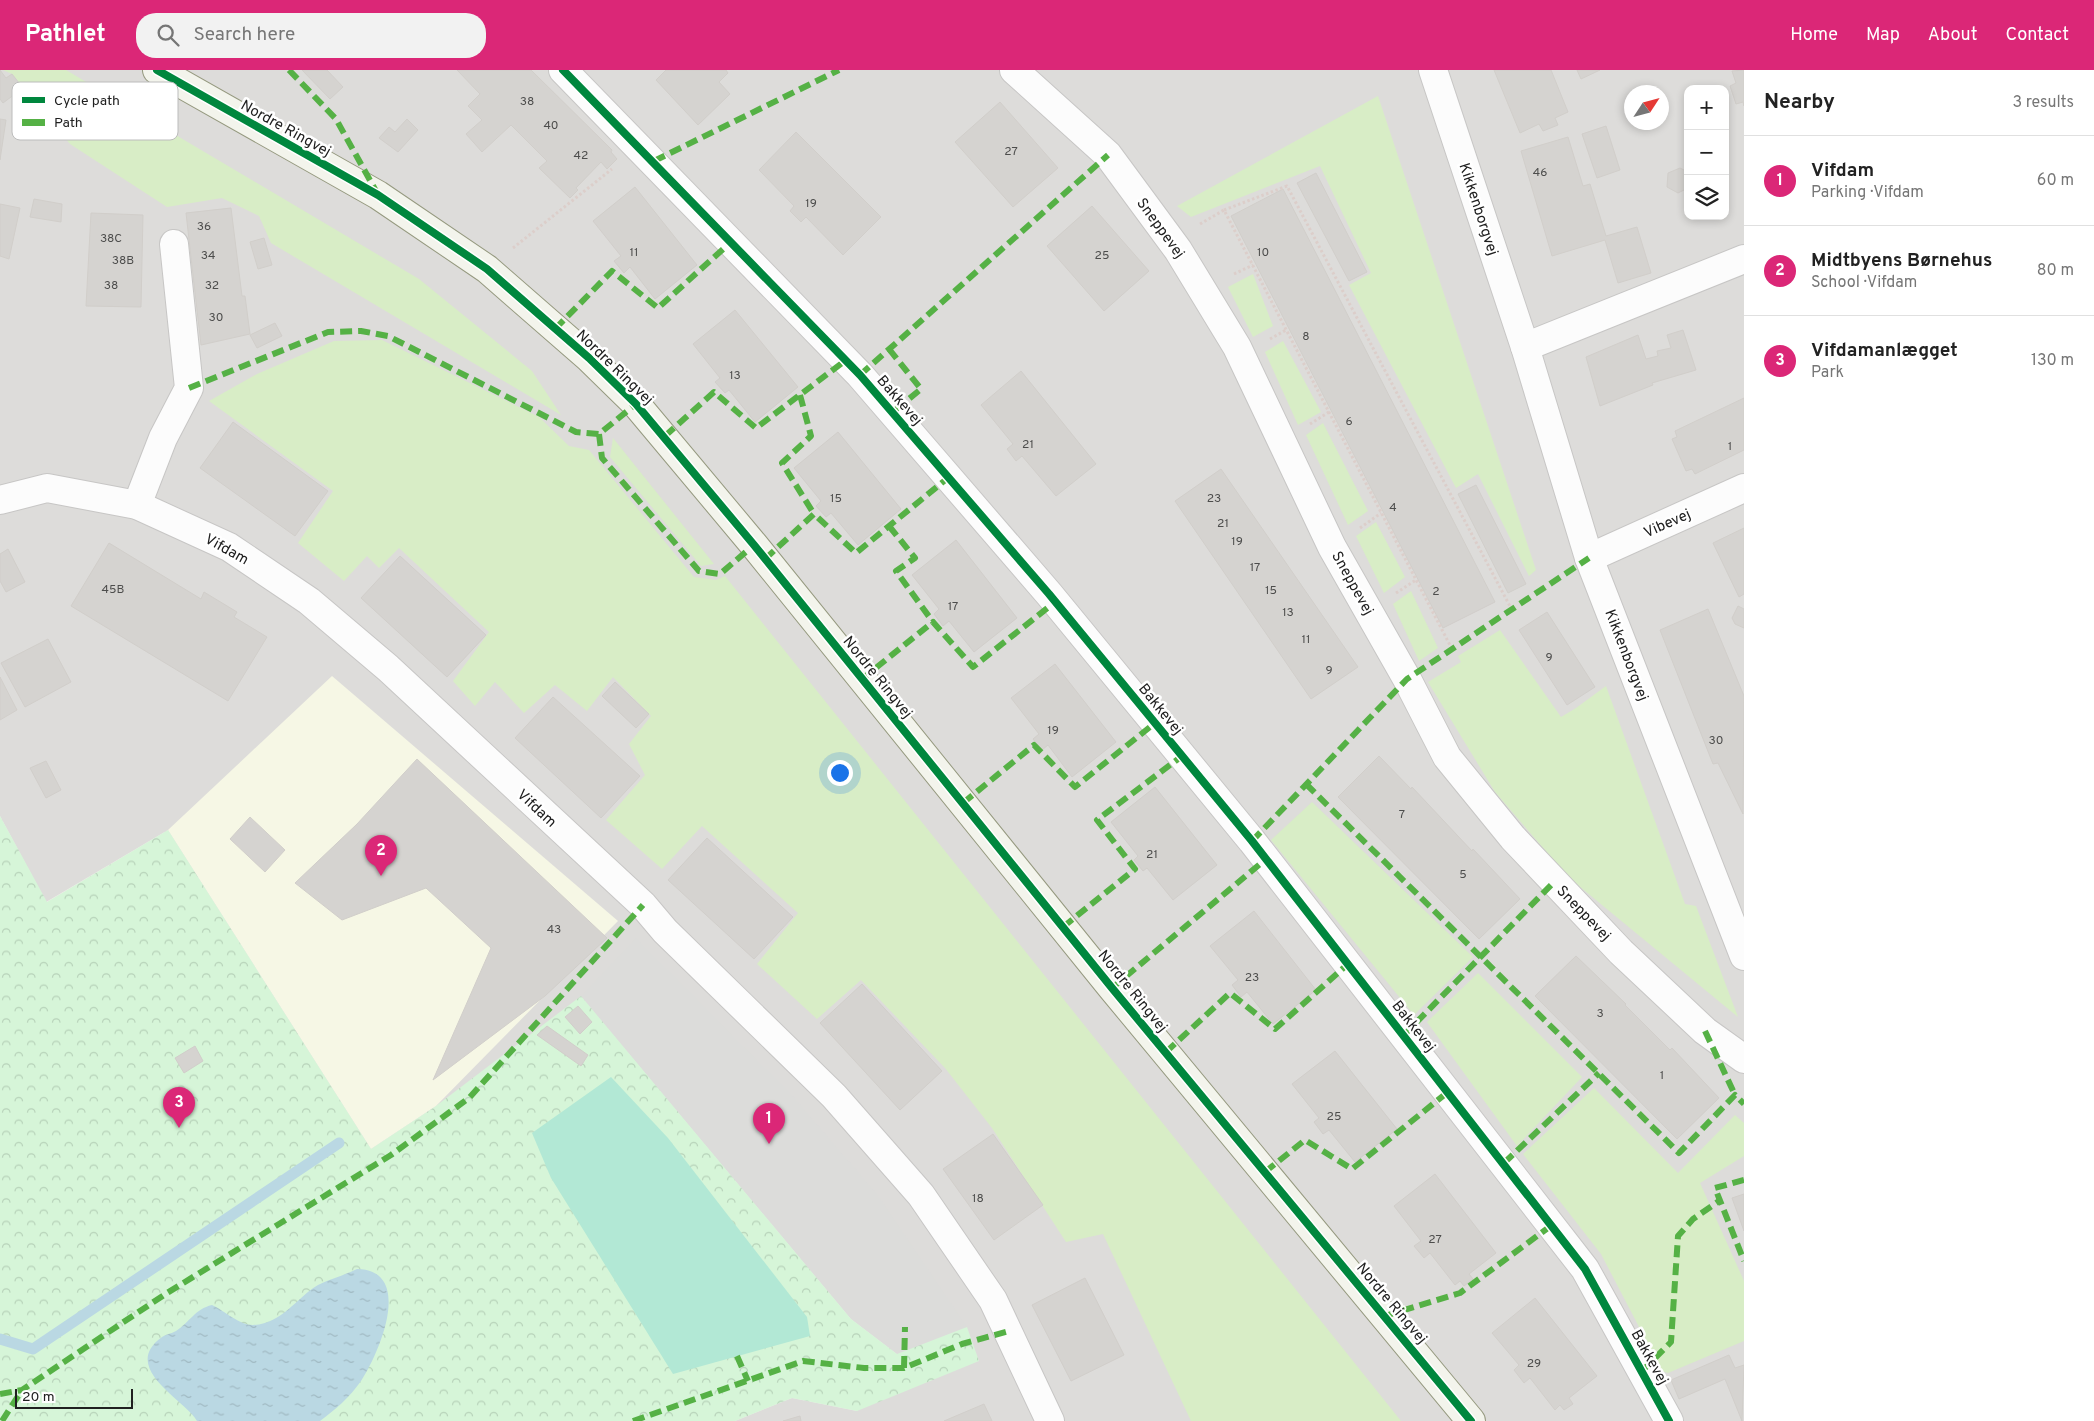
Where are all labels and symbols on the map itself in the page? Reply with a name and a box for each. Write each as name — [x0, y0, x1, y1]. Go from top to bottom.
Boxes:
legend — [12, 82, 178, 140]
north arrow — [1624, 85, 1669, 130]
text: Cycle path — [54, 93, 120, 110]
house number: 38 — [520, 94, 534, 110]
street label: Nordre Ringvej — [237, 97, 334, 162]
text: Path — [54, 115, 83, 132]
house number: 40 — [543, 118, 559, 134]
house number: 27 — [1004, 144, 1018, 160]
house number: 42 — [574, 148, 588, 164]
street label: Kikkenborgvej — [1454, 161, 1501, 258]
house number: 46 — [1533, 165, 1547, 181]
street label: Sneppevej — [1131, 195, 1188, 263]
house number: 19 — [805, 196, 817, 212]
house number: 36 — [197, 219, 211, 235]
house number: 38C — [100, 231, 122, 247]
house number: 11 — [630, 245, 638, 261]
house number: 10 — [1257, 245, 1269, 261]
house number: 34 — [201, 248, 215, 264]
house number: 25 — [1095, 248, 1109, 264]
house number: 38B — [112, 253, 134, 269]
house number: 38 — [104, 278, 118, 294]
house number: 32 — [205, 278, 219, 294]
house number: 30 — [209, 310, 223, 326]
street label: Nordre Ringvej — [571, 326, 657, 410]
house number: 8 — [1302, 329, 1310, 345]
house number: 13 — [729, 368, 741, 384]
street label: Bakkevej — [872, 372, 926, 430]
house number: 6 — [1345, 414, 1353, 430]
house number: 21 — [1022, 437, 1034, 453]
house number: 1 — [1728, 439, 1732, 455]
house number: 15 — [830, 491, 842, 507]
house number: 23 — [1207, 491, 1221, 507]
house number: 4 — [1389, 500, 1397, 516]
street label: Vibevej — [1641, 506, 1694, 543]
house number: 21 — [1217, 516, 1229, 532]
street label: Vifdam — [201, 531, 252, 570]
house number: 19 — [1231, 534, 1243, 550]
street label: Sneppevej — [1326, 548, 1377, 619]
house number: 17 — [1250, 560, 1260, 576]
house number: 45B — [102, 582, 125, 598]
house number: 15 — [1265, 583, 1277, 599]
house number: 2 — [1432, 584, 1440, 600]
house number: 17 — [948, 599, 958, 615]
house number: 13 — [1282, 605, 1294, 621]
street label: Kikkenborgvej — [1599, 607, 1652, 704]
house number: 11 — [1302, 632, 1310, 648]
street label: Nordre Ringvej — [838, 633, 916, 723]
house number: 9 — [1545, 650, 1553, 666]
house number: 9 — [1325, 663, 1333, 679]
street label: Bakkevej — [1133, 680, 1186, 739]
house number: 19 — [1047, 723, 1059, 739]
house number: 30 — [1709, 733, 1723, 749]
your location — [827, 760, 853, 786]
street label: Vifdam — [512, 786, 560, 832]
house number: 7 — [1399, 807, 1405, 823]
pin: 2 — [365, 835, 397, 876]
house number: 21 — [1146, 847, 1158, 863]
house number: 5 — [1459, 867, 1467, 883]
street label: Sneppevej — [1552, 882, 1614, 946]
house number: 43 — [547, 922, 561, 938]
street label: Nordre Ringvej — [1093, 947, 1171, 1037]
house number: 23 — [1245, 970, 1259, 986]
street label: Bakkevej — [1387, 997, 1439, 1057]
house number: 3 — [1596, 1006, 1604, 1022]
house number: 1 — [1660, 1068, 1664, 1084]
pin: 3 — [163, 1087, 195, 1128]
pin: 1 — [753, 1103, 785, 1144]
house number: 25 — [1327, 1109, 1341, 1125]
house number: 18 — [972, 1191, 984, 1207]
house number: 27 — [1428, 1232, 1442, 1248]
street label: Nordre Ringvej — [1351, 1259, 1430, 1349]
street label: Bakkevej — [1626, 1327, 1672, 1389]
house number: 29 — [1527, 1356, 1541, 1372]
scale bar — [15, 1386, 132, 1409]

